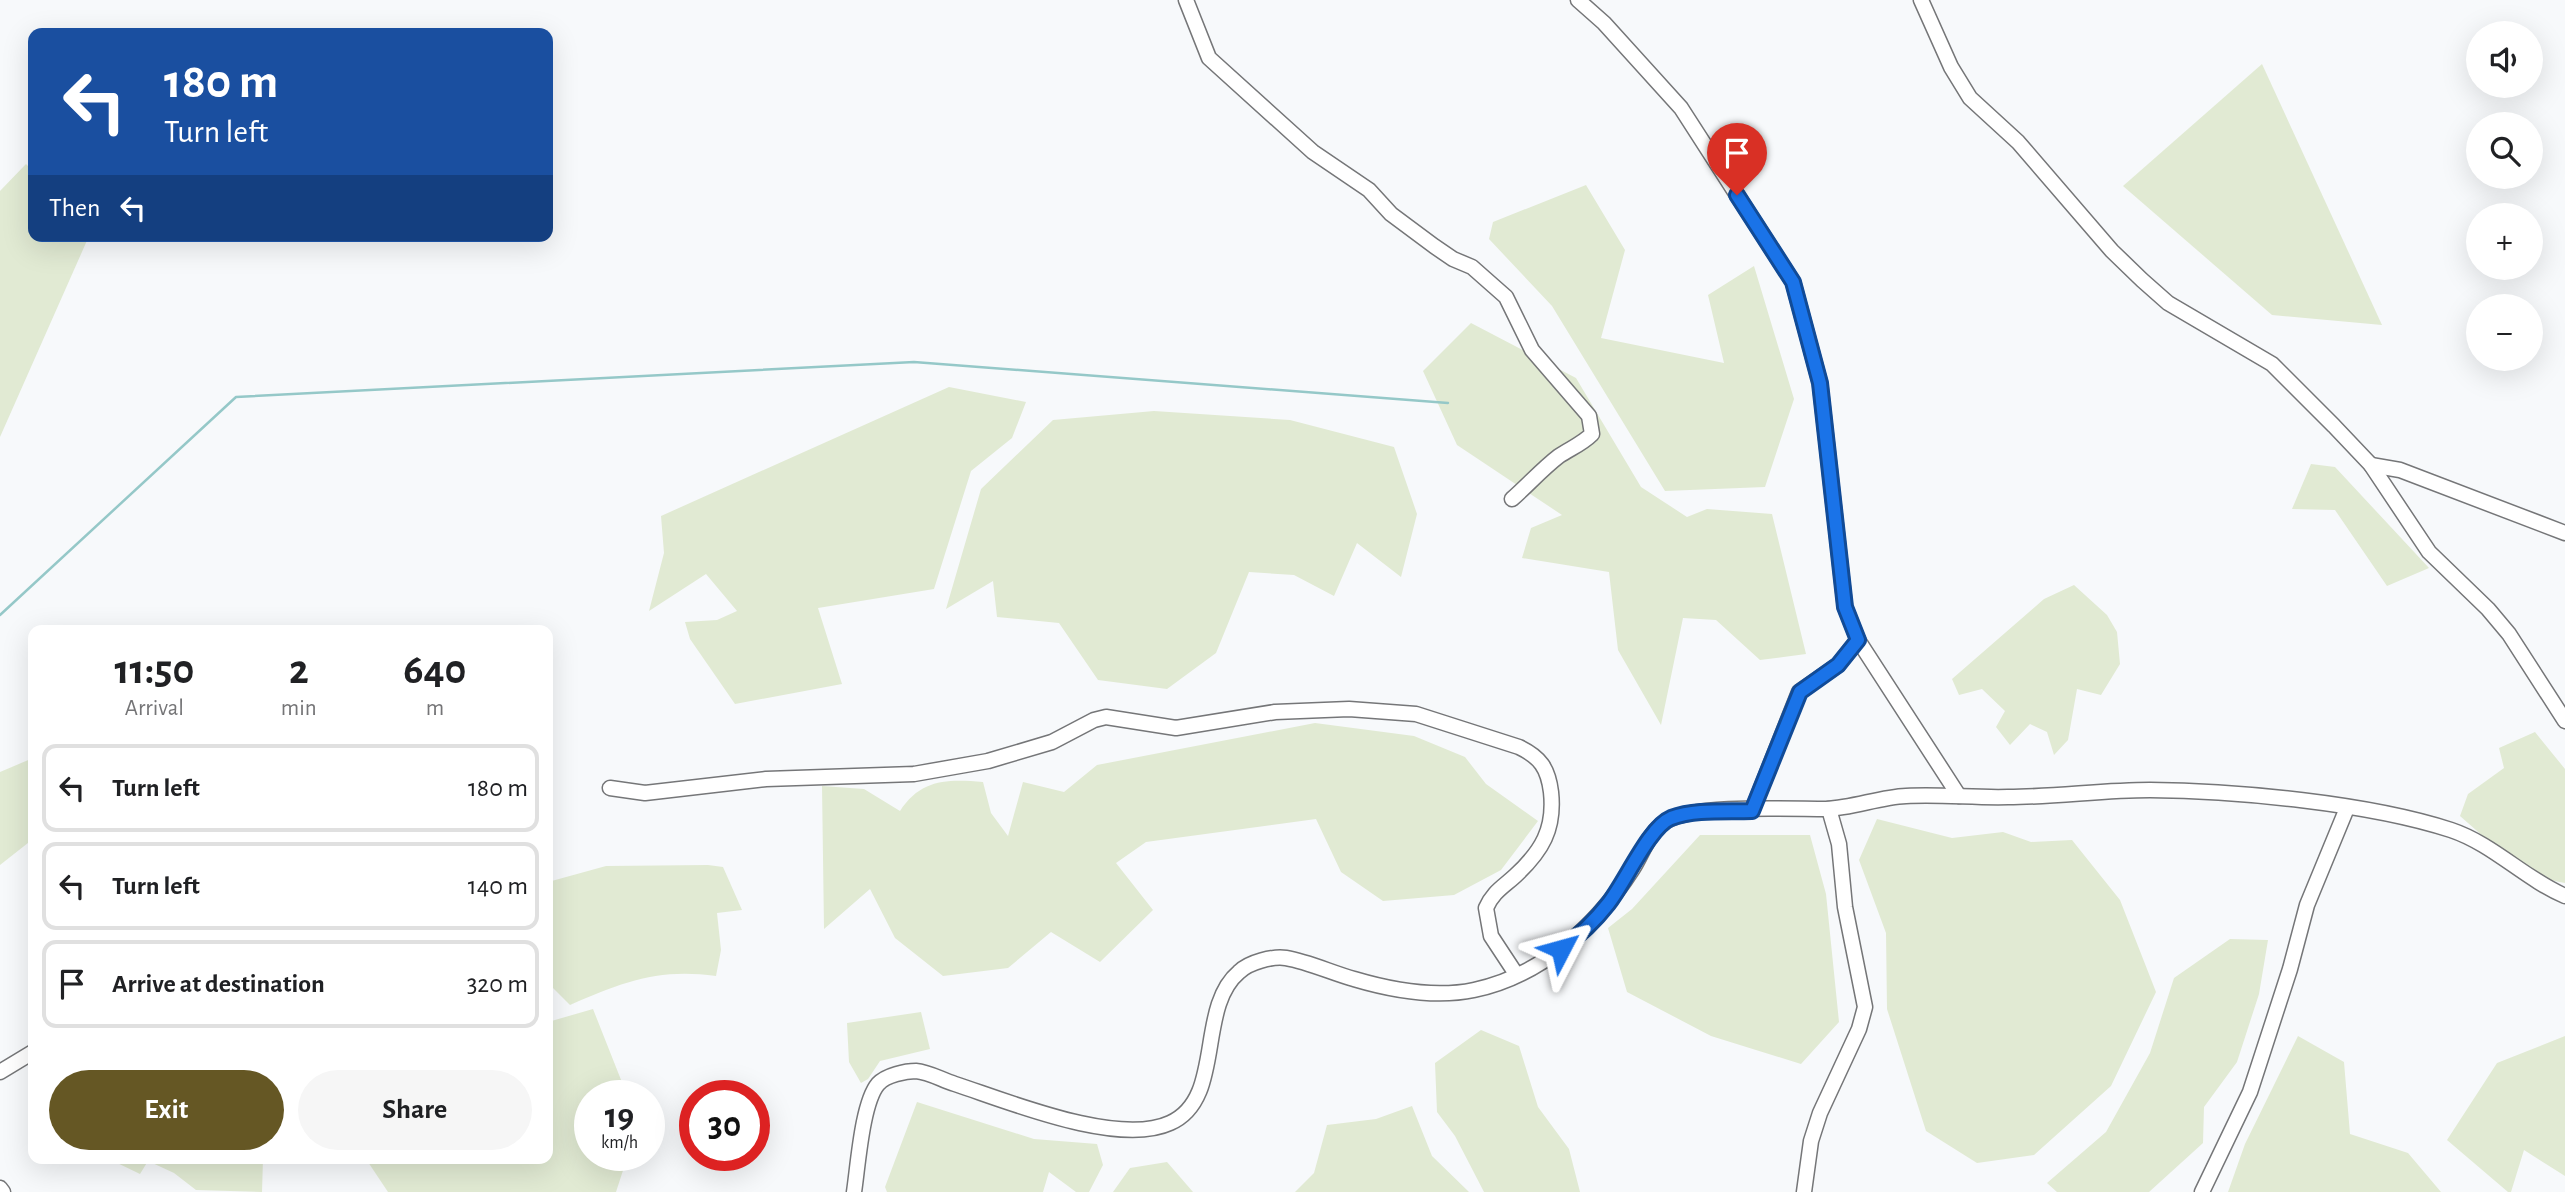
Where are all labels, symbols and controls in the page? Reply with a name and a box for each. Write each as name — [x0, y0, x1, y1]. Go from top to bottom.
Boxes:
map controls — [2466, 21, 2543, 371]
button: sound — [2466, 21, 2543, 98]
icon: left — [49, 56, 140, 147]
text: 180 m — [164, 58, 278, 107]
button: search — [2466, 112, 2543, 189]
text: Turn left — [164, 116, 268, 148]
pin — [1707, 123, 1767, 195]
icon: arrive — [1718, 134, 1756, 172]
icon: left — [114, 189, 152, 227]
text: Then — [49, 195, 100, 221]
button: + — [2466, 203, 2543, 280]
button: − — [2466, 294, 2543, 371]
text: 11:50 — [114, 649, 194, 691]
text: 2 — [289, 649, 309, 691]
text: 640 — [403, 649, 466, 691]
text: Arrival — [125, 697, 184, 720]
text: min — [281, 697, 317, 720]
text: m — [426, 697, 444, 720]
icon: left — [53, 769, 91, 807]
text: Turn left — [112, 775, 200, 801]
text: 180 m — [468, 775, 528, 801]
icon: left — [53, 867, 91, 905]
text: Turn left — [112, 873, 200, 899]
text: 140 m — [468, 873, 528, 899]
position arrow — [1524, 912, 1598, 986]
icon: arrive — [53, 965, 91, 1003]
text: Arrive at destination — [112, 971, 325, 997]
text: 320 m — [467, 971, 528, 997]
button: Exit — [49, 1070, 284, 1150]
button: Share — [298, 1070, 532, 1150]
speed limit sign: 30 — [679, 1080, 770, 1171]
text: 19 — [605, 1099, 634, 1134]
text: km/h — [601, 1134, 638, 1152]

